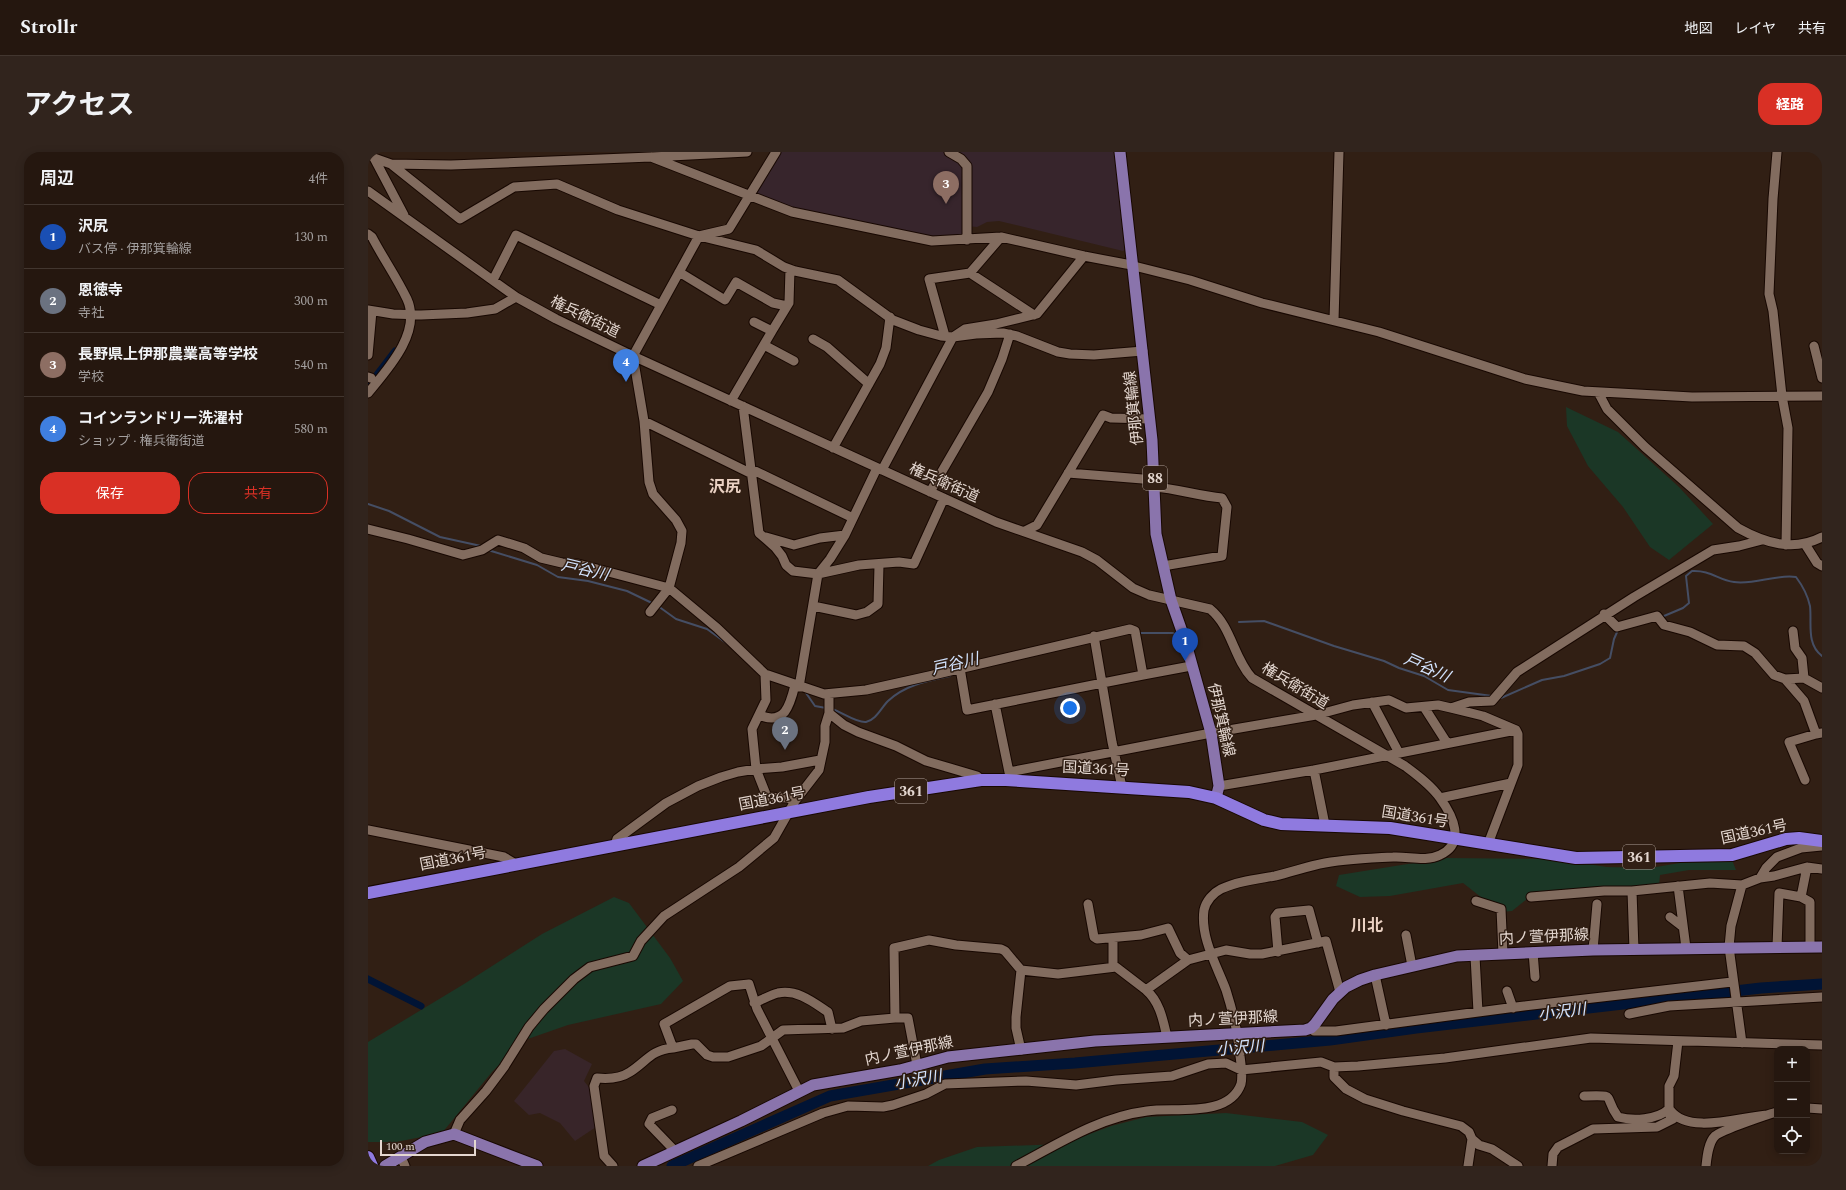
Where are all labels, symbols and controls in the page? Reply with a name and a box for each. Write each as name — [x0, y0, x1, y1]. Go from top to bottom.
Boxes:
text: Strollr — [20, 13, 77, 42]
text: 地図 — [1684, 18, 1712, 39]
text: レイヤ — [1734, 18, 1776, 39]
text: 共有 — [1798, 18, 1826, 39]
button: 経路 — [1758, 83, 1822, 125]
text: アクセス — [24, 84, 135, 127]
text: 周辺 — [40, 166, 74, 192]
text: 4件 — [308, 169, 328, 189]
pin: 3 — [933, 171, 959, 204]
text: 沢尻 — [78, 215, 108, 238]
text: 1 — [49, 227, 57, 247]
text: 130 m — [294, 227, 328, 247]
text: バス停 · 伊那箕輪線 — [78, 239, 192, 259]
text: 恩徳寺 — [78, 279, 123, 302]
street label: 権兵衛街道 — [546, 290, 624, 344]
text: 2 — [49, 291, 57, 311]
text: 300 m — [294, 291, 328, 311]
text: 寺社 — [78, 303, 104, 323]
text: 長野県上伊那農業高等学校 — [78, 343, 258, 366]
pin: 4 — [613, 349, 639, 382]
text: 3 — [49, 355, 57, 375]
text: 540 m — [294, 355, 328, 375]
text: 学校 — [78, 367, 104, 387]
street label: 伊那箕輪線 — [1119, 369, 1149, 447]
text: コインランドリー洗濯村 — [78, 407, 243, 430]
text: 4 — [49, 419, 57, 439]
text: 580 m — [294, 419, 328, 439]
text: ショップ · 権兵衛街道 — [78, 431, 205, 451]
street label: 権兵衛街道 — [905, 457, 983, 509]
road number: 88 — [1143, 466, 1167, 490]
button: 保存 — [40, 472, 180, 514]
button: 共有 — [188, 472, 328, 514]
district label: 沢尻 — [709, 475, 741, 499]
water label: 戸谷川 — [559, 553, 613, 588]
pin: 1 — [1172, 628, 1198, 661]
water label: 戸谷川 — [929, 646, 983, 681]
water label: 戸谷川 — [1400, 647, 1456, 690]
street label: 権兵衛街道 — [1257, 657, 1333, 715]
street label: 伊那箕輪線 — [1201, 681, 1241, 759]
your location — [1060, 698, 1080, 718]
pin: 2 — [772, 717, 798, 750]
street label: 国道361号 — [1062, 756, 1130, 782]
road number: 361 — [895, 779, 927, 803]
street label: 国道361号 — [737, 781, 807, 817]
street label: 国道361号 — [1380, 800, 1450, 834]
street label: 国道361号 — [1719, 814, 1789, 850]
street label: 国道361号 — [418, 841, 488, 877]
road number: 361 — [1623, 845, 1655, 869]
district label: 川北 — [1351, 914, 1383, 938]
street label: 内ノ萱伊那線 — [1498, 923, 1590, 951]
water label: 小沢川 — [1537, 997, 1589, 1027]
street label: 内ノ萱伊那線 — [1187, 1005, 1279, 1033]
street label: 内ノ萱伊那線 — [863, 1030, 955, 1072]
water label: 小沢川 — [1215, 1034, 1267, 1062]
map controls — [1774, 1046, 1810, 1154]
button: + — [1774, 1046, 1810, 1082]
water label: 小沢川 — [892, 1064, 946, 1096]
button: − — [1774, 1082, 1810, 1118]
button: locate — [1774, 1118, 1810, 1154]
scale bar — [380, 1138, 476, 1157]
text: 100 m — [386, 1138, 415, 1155]

